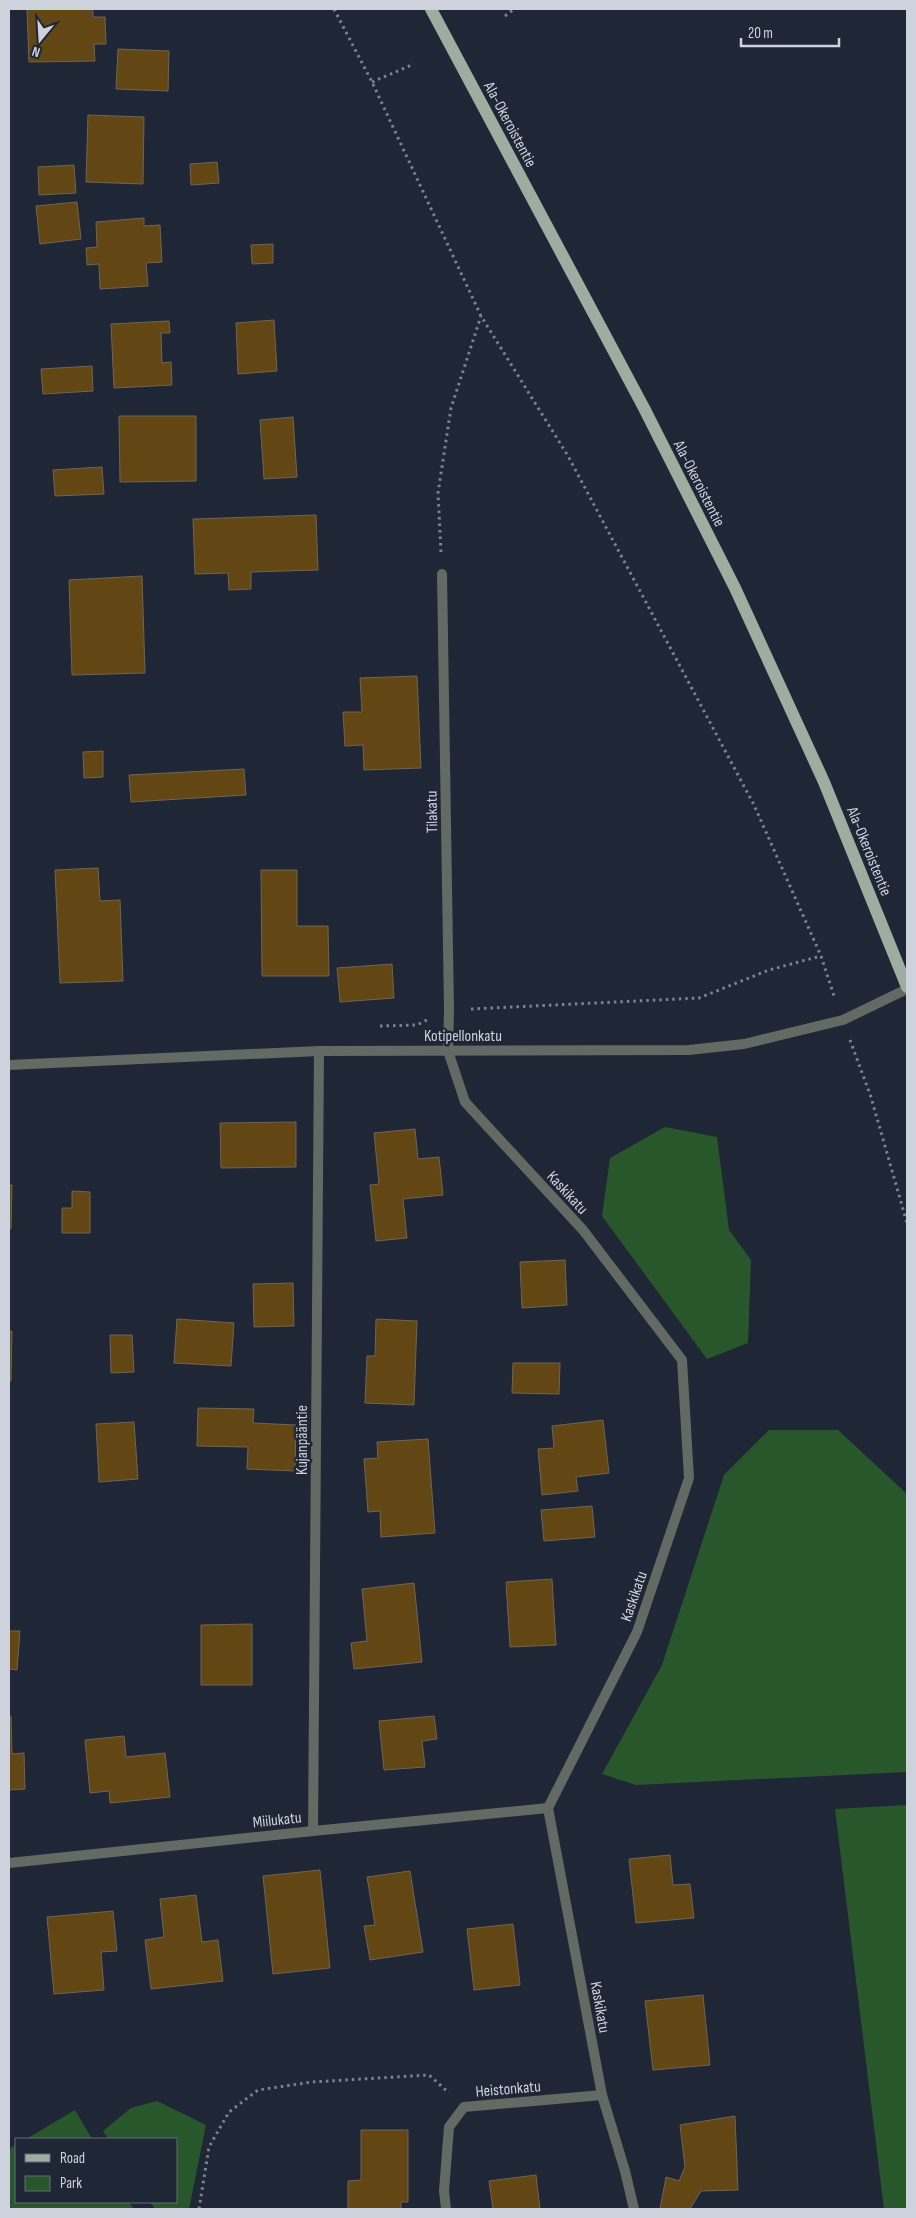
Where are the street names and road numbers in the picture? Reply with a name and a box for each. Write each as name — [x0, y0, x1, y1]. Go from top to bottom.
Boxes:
street label: Ala-Okeroistentie — [479, 78, 540, 171]
street label: Ala-Okeroistentie — [668, 436, 729, 530]
street label: Tilakatu — [423, 791, 442, 833]
street label: Ala-Okeroistentie — [842, 803, 895, 899]
street label: Kotipellonkatu — [424, 1027, 502, 1046]
street label: Kaskikatu — [542, 1168, 592, 1219]
street label: Kujanpääntie — [293, 1405, 312, 1475]
street label: Kaskikatu — [617, 1569, 652, 1624]
street label: Miilukatu — [252, 1808, 303, 1832]
street label: Kaskikatu — [586, 1980, 613, 2035]
street label: Heistonkatu — [475, 2077, 542, 2102]

